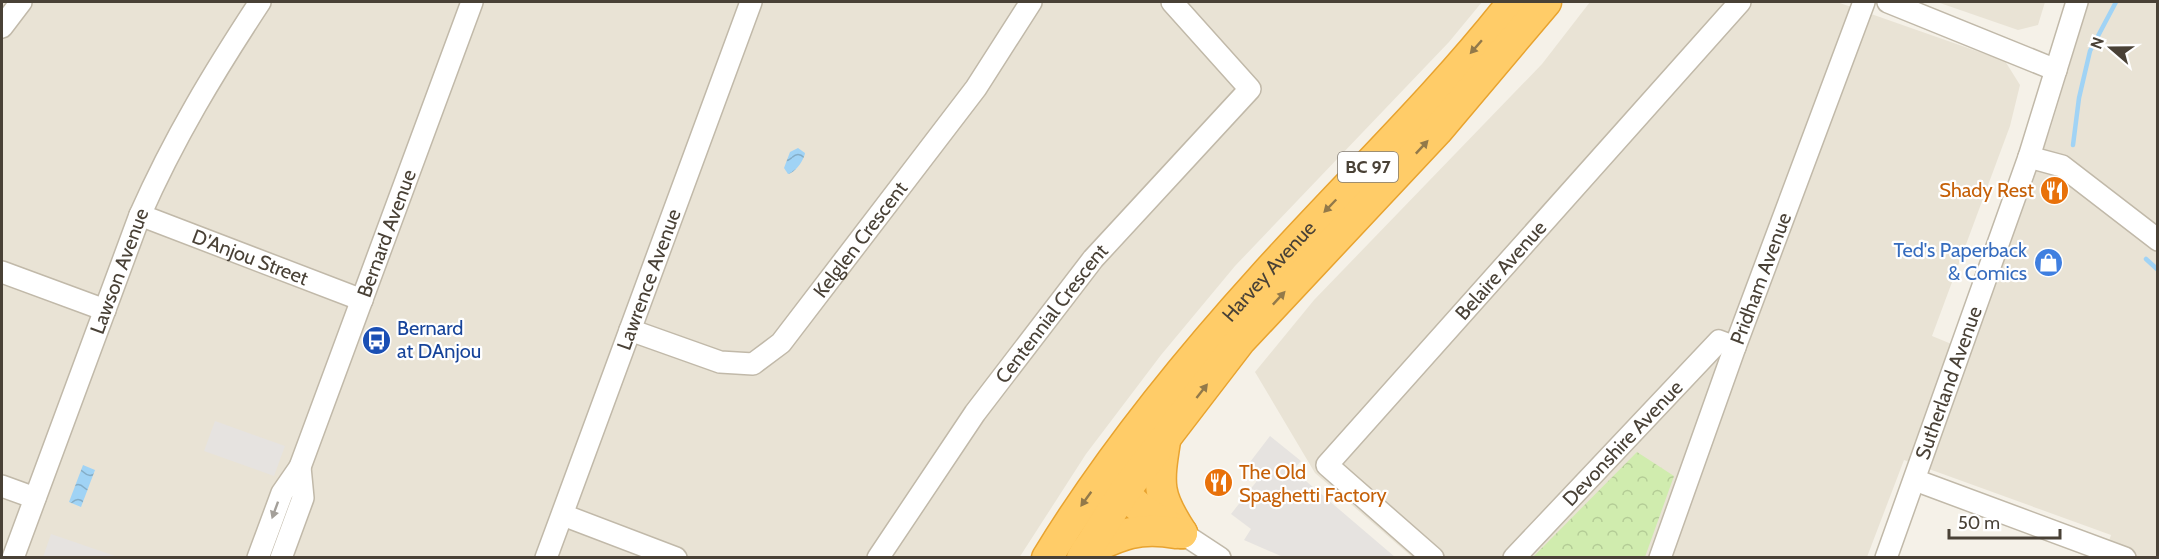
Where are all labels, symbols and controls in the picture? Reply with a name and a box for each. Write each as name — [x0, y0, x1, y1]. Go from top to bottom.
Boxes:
north arrow — [2081, 18, 2141, 78]
text: N — [2087, 34, 2108, 52]
one-way arrow — [1470, 39, 1483, 54]
one-way arrow — [1415, 140, 1429, 155]
road number: BC 97 — [1338, 152, 1398, 182]
street label: Bernard Avenue — [352, 166, 421, 301]
restaurant icon: Shady Rest — [2039, 174, 2071, 206]
street label: Kelglen Crescent — [808, 176, 912, 302]
place label: Shady Rest — [1939, 178, 2034, 202]
one-way arrow — [1323, 199, 1337, 214]
street label: Lawson Avenue — [85, 204, 154, 337]
street label: Lawrence Avenue — [612, 205, 686, 353]
street label: Pridham Avenue — [1725, 209, 1796, 348]
street label: Harvey Avenue — [1217, 216, 1321, 327]
street label: Belaire Avenue — [1450, 216, 1551, 325]
street label: D'Anjou Street — [189, 224, 312, 290]
place label: Ted's Paperback & Comics — [1893, 238, 2027, 285]
street label: Centennial Crescent — [990, 239, 1113, 388]
shop icon: Ted's Paperback & Comics — [2032, 246, 2064, 278]
one-way arrow — [1272, 291, 1286, 305]
street label: Sutherland Avenue — [1910, 303, 1987, 463]
place label: Bernard at DAnjou — [397, 316, 481, 363]
bus stop icon: Bernard at DAnjou — [360, 324, 392, 356]
street label: Devonshire Avenue — [1557, 375, 1688, 511]
one-way arrow — [1195, 383, 1207, 398]
place label: The Old Spaghetti Factory — [1239, 460, 1387, 507]
restaurant icon: The Old Spaghetti Factory — [1202, 467, 1234, 499]
one-way arrow — [1080, 490, 1092, 506]
one-way arrow — [270, 502, 280, 520]
scale bar — [1949, 502, 2060, 540]
text: 50 m — [1958, 512, 2000, 534]

